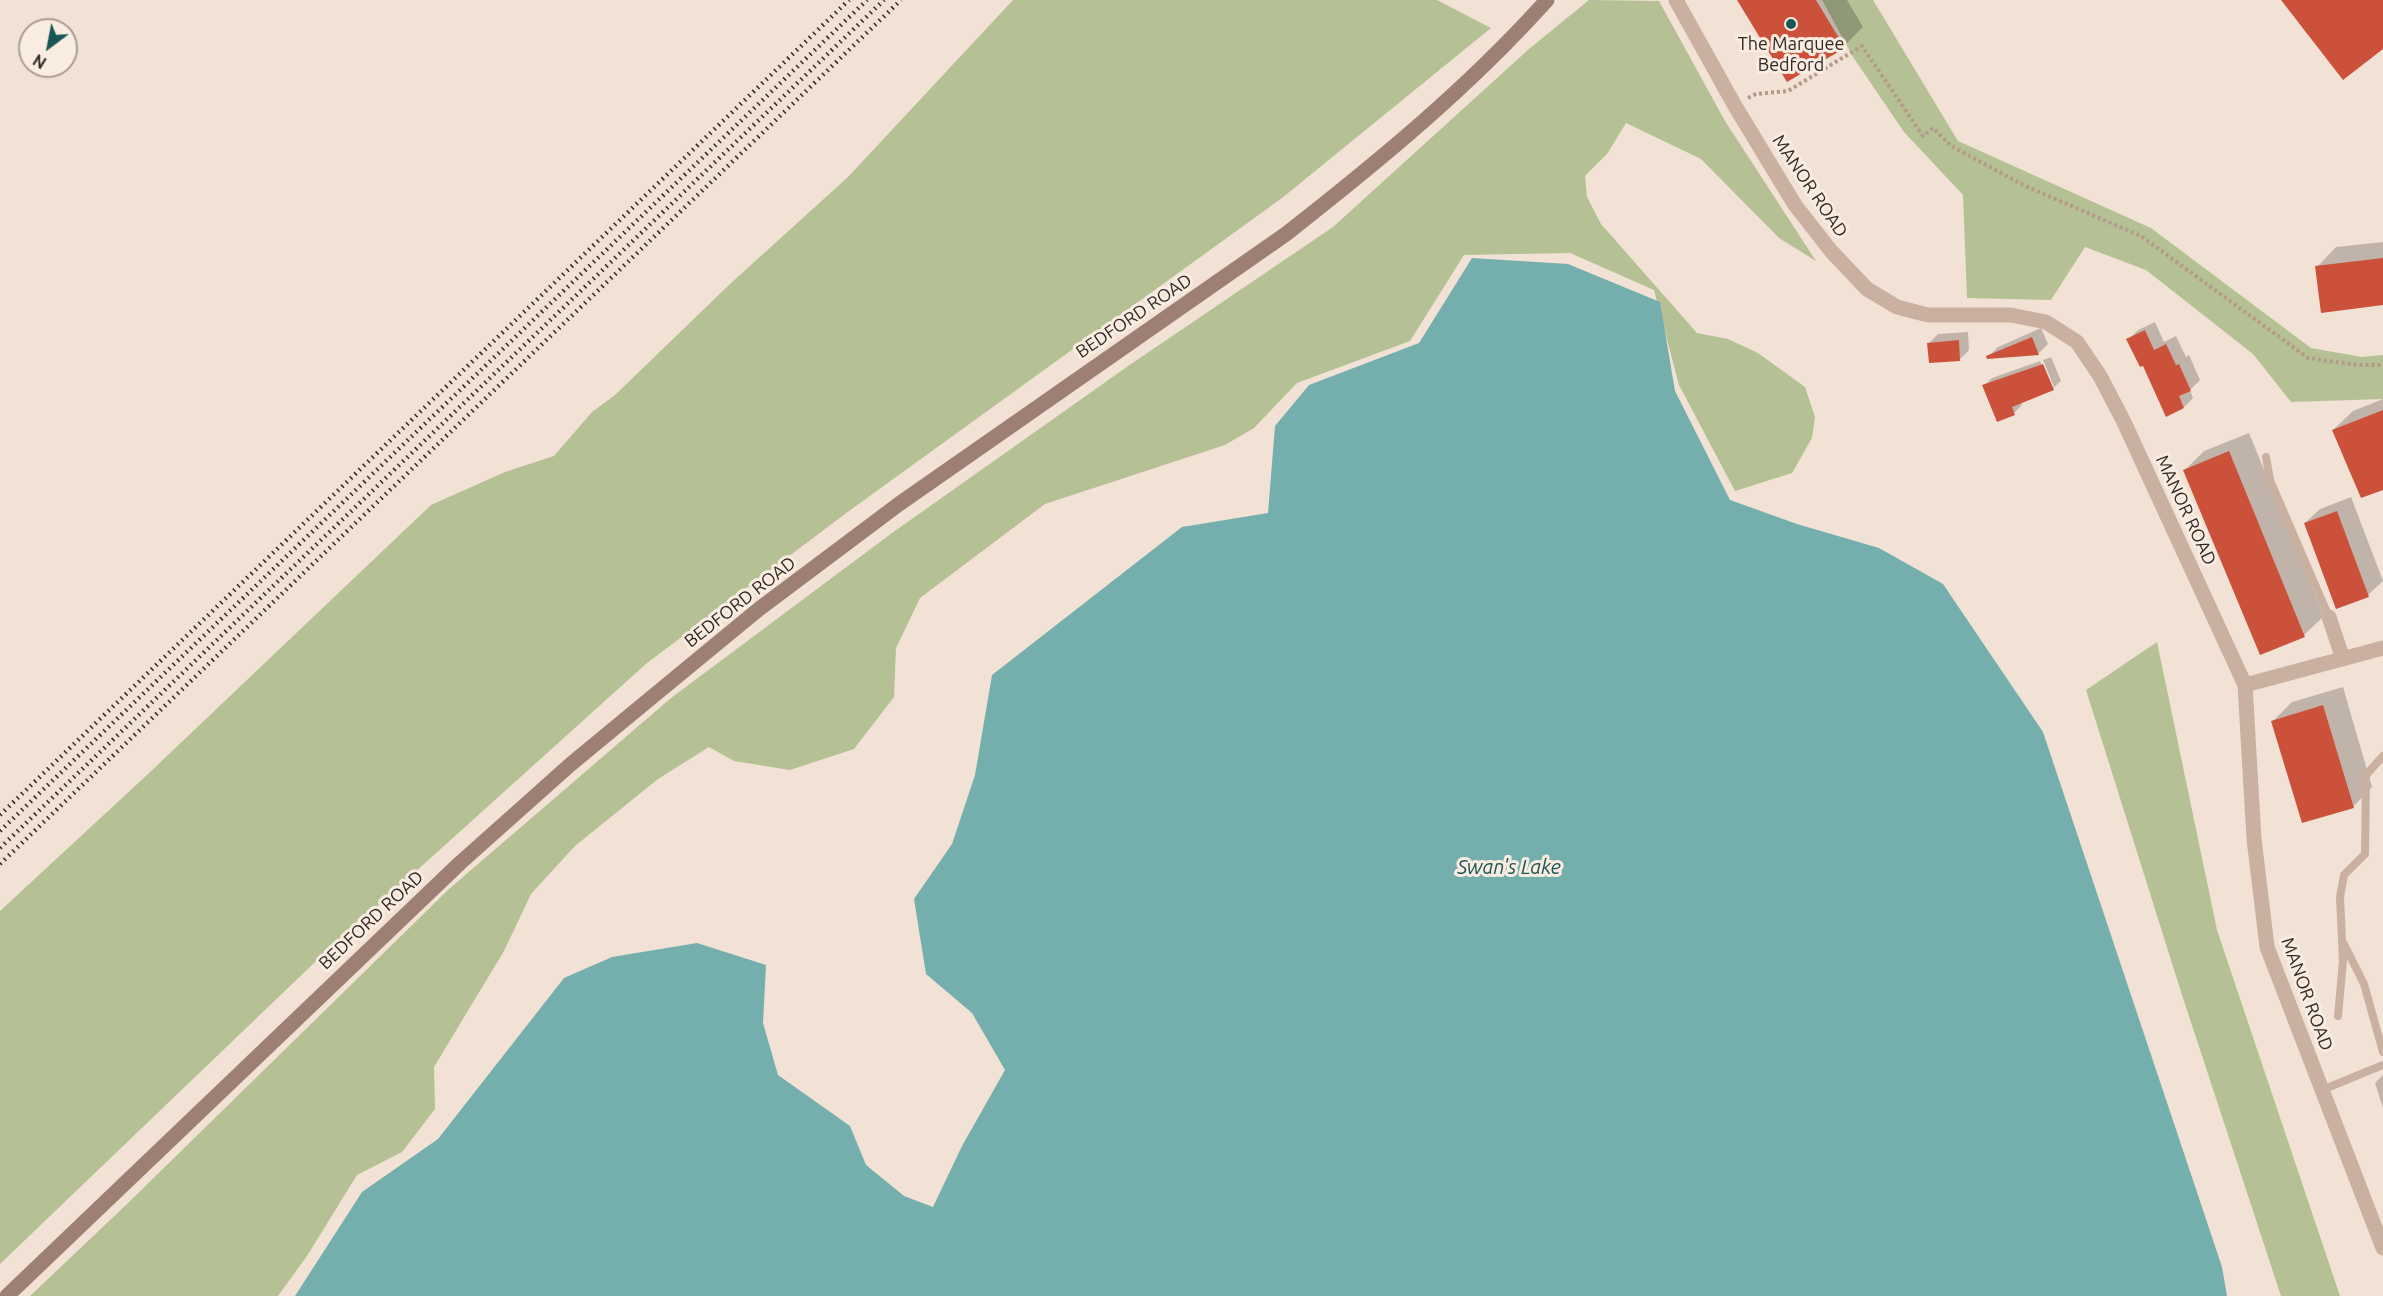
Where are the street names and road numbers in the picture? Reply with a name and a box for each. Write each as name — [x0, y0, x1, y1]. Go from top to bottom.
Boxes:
street label: MANOR ROAD — [1768, 131, 1852, 241]
street label: BEDFORD ROAD — [1072, 269, 1196, 363]
street label: MANOR ROAD — [2151, 452, 2221, 568]
street label: BEDFORD ROAD — [680, 552, 800, 652]
street label: BEDFORD ROAD — [314, 866, 428, 974]
street label: MANOR ROAD — [2277, 934, 2337, 1054]

